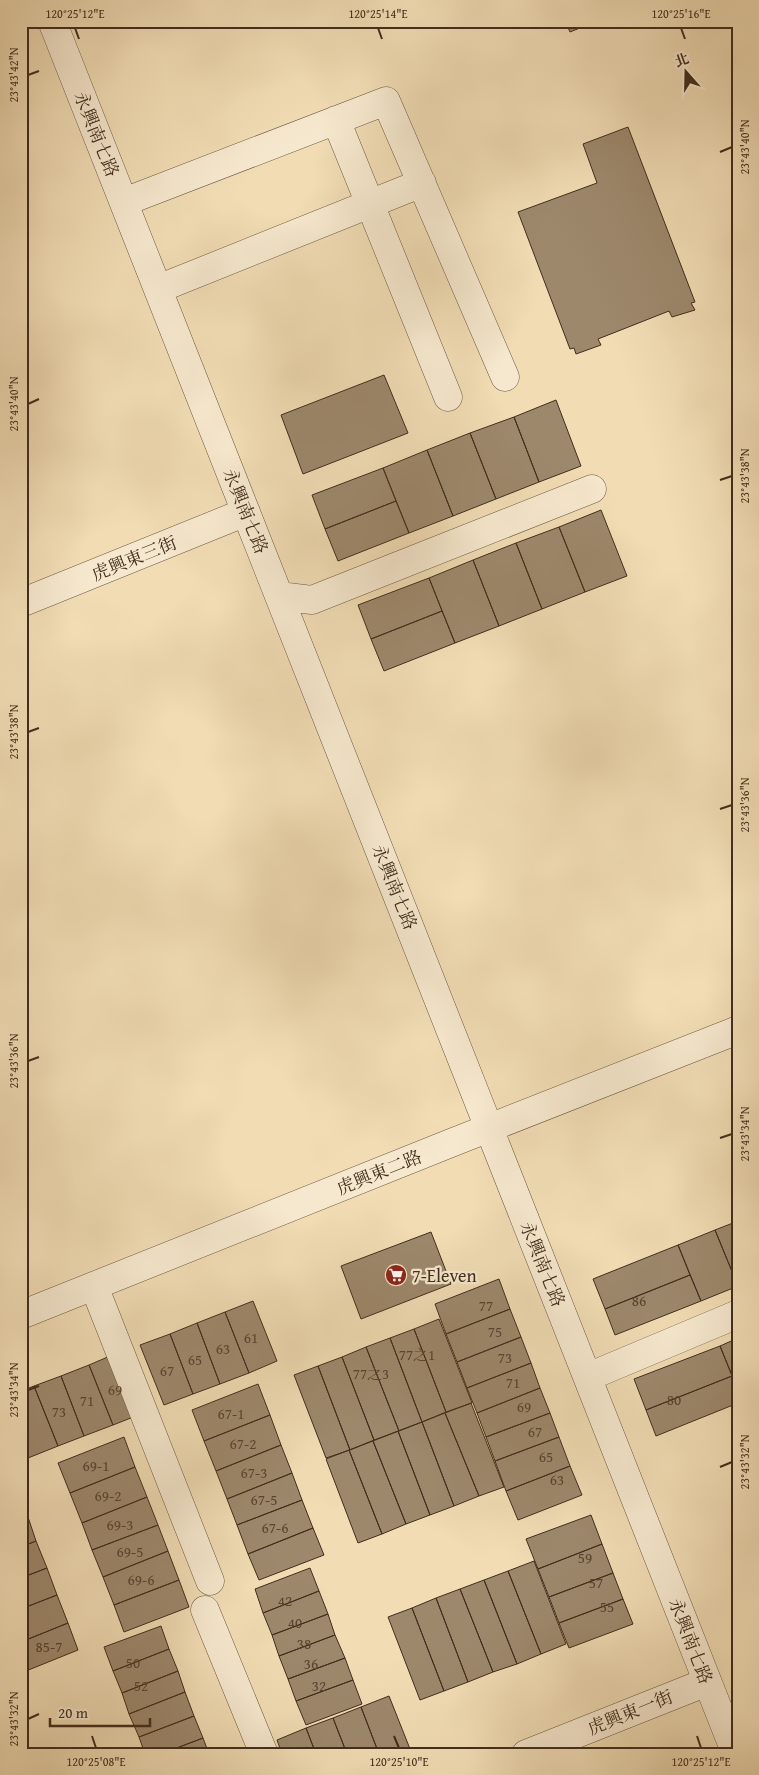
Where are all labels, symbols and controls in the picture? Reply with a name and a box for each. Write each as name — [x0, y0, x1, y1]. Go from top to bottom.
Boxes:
text: 120°25'12"E — [45, 5, 105, 22]
text: 120°25'14"E — [348, 5, 408, 22]
text: 120°25'16"E — [651, 5, 711, 22]
text: 23°43'42"N — [5, 47, 22, 103]
north arrow — [662, 48, 712, 98]
text: 北 — [672, 48, 692, 72]
street label: 永興南七路 — [68, 87, 126, 181]
text: 23°43'40"N — [736, 119, 753, 175]
text: 23°43'40"N — [5, 376, 22, 432]
text: 23°43'38"N — [736, 448, 753, 504]
street label: 永興南七路 — [217, 464, 275, 558]
street label: 虎興東三街 — [87, 529, 181, 587]
text: 23°43'38"N — [5, 704, 22, 760]
text: 23°43'36"N — [736, 777, 753, 833]
street label: 永興南七路 — [366, 840, 424, 934]
text: 23°43'36"N — [5, 1033, 22, 1089]
text: 23°43'34"N — [736, 1106, 753, 1162]
street label: 虎興東二路 — [332, 1143, 426, 1201]
street label: 永興南七路 — [514, 1217, 572, 1311]
place label: 7-Eleven — [412, 1262, 477, 1289]
supermarket icon: 7-Eleven — [384, 1263, 408, 1287]
house number: 86 — [632, 1290, 646, 1311]
house number: 77 — [479, 1295, 493, 1316]
house number: 75 — [488, 1321, 502, 1342]
house number: 61 — [244, 1327, 258, 1348]
house number: 63 — [216, 1338, 230, 1359]
house number: 77之1 — [399, 1344, 435, 1365]
house number: 73 — [498, 1347, 512, 1368]
house number: 65 — [188, 1349, 202, 1370]
house number: 67 — [160, 1360, 174, 1381]
text: 23°43'34"N — [5, 1362, 22, 1418]
house number: 77之3 — [353, 1363, 389, 1384]
house number: 71 — [506, 1372, 520, 1393]
house number: 69 — [108, 1379, 122, 1400]
house number: 80 — [667, 1389, 681, 1410]
house number: 71 — [80, 1390, 94, 1411]
house number: 69 — [517, 1396, 531, 1417]
house number: 73 — [52, 1401, 66, 1422]
house number: 67-1 — [218, 1403, 244, 1424]
house number: 67 — [528, 1421, 542, 1442]
house number: 67-2 — [230, 1433, 256, 1454]
text: 23°43'32"N — [736, 1434, 753, 1490]
house number: 65 — [539, 1446, 553, 1467]
house number: 69-1 — [83, 1455, 109, 1476]
house number: 67-3 — [241, 1462, 267, 1483]
house number: 63 — [550, 1469, 564, 1490]
house number: 69-2 — [95, 1485, 121, 1506]
house number: 67-5 — [251, 1489, 277, 1510]
house number: 69-3 — [107, 1514, 133, 1535]
house number: 67-6 — [262, 1517, 288, 1538]
house number: 69-5 — [117, 1541, 143, 1562]
house number: 59 — [578, 1547, 592, 1568]
house number: 69-6 — [128, 1569, 154, 1590]
house number: 57 — [589, 1572, 603, 1593]
house number: 42 — [278, 1590, 292, 1611]
street label: 永興南七路 — [662, 1594, 720, 1688]
house number: 55 — [600, 1596, 614, 1617]
house number: 40 — [288, 1612, 302, 1633]
house number: 38 — [297, 1633, 311, 1654]
house number: 85-7 — [36, 1636, 62, 1657]
house number: 50 — [126, 1652, 140, 1673]
house number: 36 — [304, 1653, 318, 1674]
house number: 52 — [134, 1675, 148, 1696]
house number: 32 — [312, 1675, 326, 1696]
street label: 虎興東一街 — [583, 1683, 677, 1741]
text: 23°43'32"N — [5, 1691, 22, 1747]
scale bar — [50, 1695, 150, 1727]
text: 20 m — [58, 1702, 89, 1723]
text: 120°25'08"E — [66, 1753, 126, 1770]
text: 120°25'10"E — [369, 1753, 429, 1770]
text: 120°25'12"E — [671, 1753, 731, 1770]

